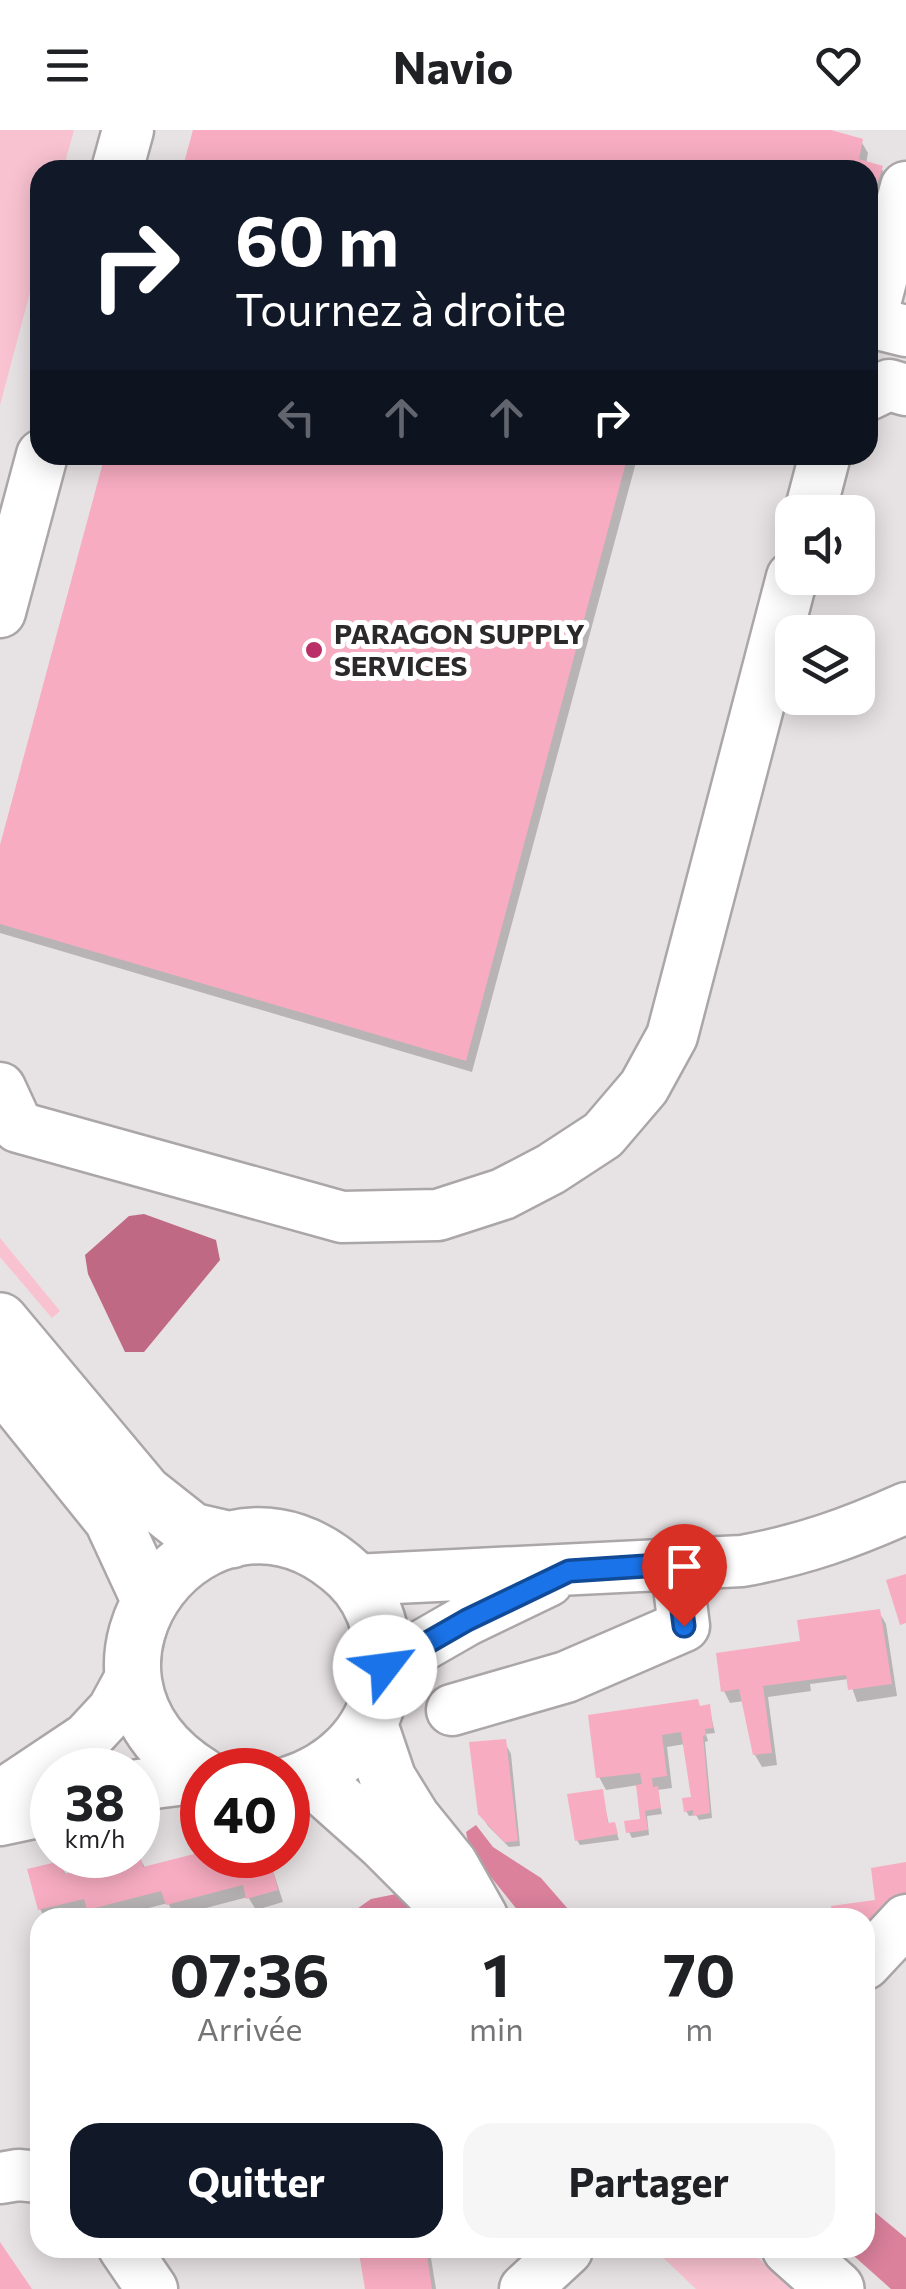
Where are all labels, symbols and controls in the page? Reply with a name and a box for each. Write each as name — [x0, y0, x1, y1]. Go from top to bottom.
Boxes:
icon: menu — [40, 38, 95, 93]
text: Navio — [393, 38, 513, 93]
icon: heart — [811, 38, 866, 93]
text: 60 m — [235, 195, 399, 280]
icon: right — [70, 200, 200, 330]
text: Tournez à droite — [235, 280, 566, 335]
icon: left — [269, 390, 324, 445]
icon: ahead — [374, 390, 429, 445]
icon: ahead — [479, 390, 534, 445]
icon: right — [584, 390, 639, 445]
map controls — [775, 495, 875, 715]
button: sound — [775, 495, 875, 595]
button: layers — [775, 615, 875, 715]
place label: PARAGON SUPPLY SERVICES — [334, 616, 585, 682]
marker: PARAGON SUPPLY SERVICES — [303, 639, 325, 661]
pin — [642, 1524, 727, 1627]
icon: arrive — [657, 1539, 712, 1594]
position arrow — [333, 1615, 437, 1719]
speed limit sign: 40 — [180, 1748, 310, 1878]
text: 38 — [65, 1770, 125, 1831]
text: km/h — [65, 1823, 125, 1853]
text: 07:36 — [169, 1936, 330, 2009]
text: 1 — [483, 1936, 510, 2009]
text: 70 — [663, 1936, 735, 2009]
text: Arrivée — [197, 2008, 302, 2048]
text: min — [469, 2008, 524, 2048]
text: m — [685, 2008, 713, 2048]
button: Quitter — [70, 2123, 443, 2238]
button: Partager — [463, 2123, 835, 2238]

